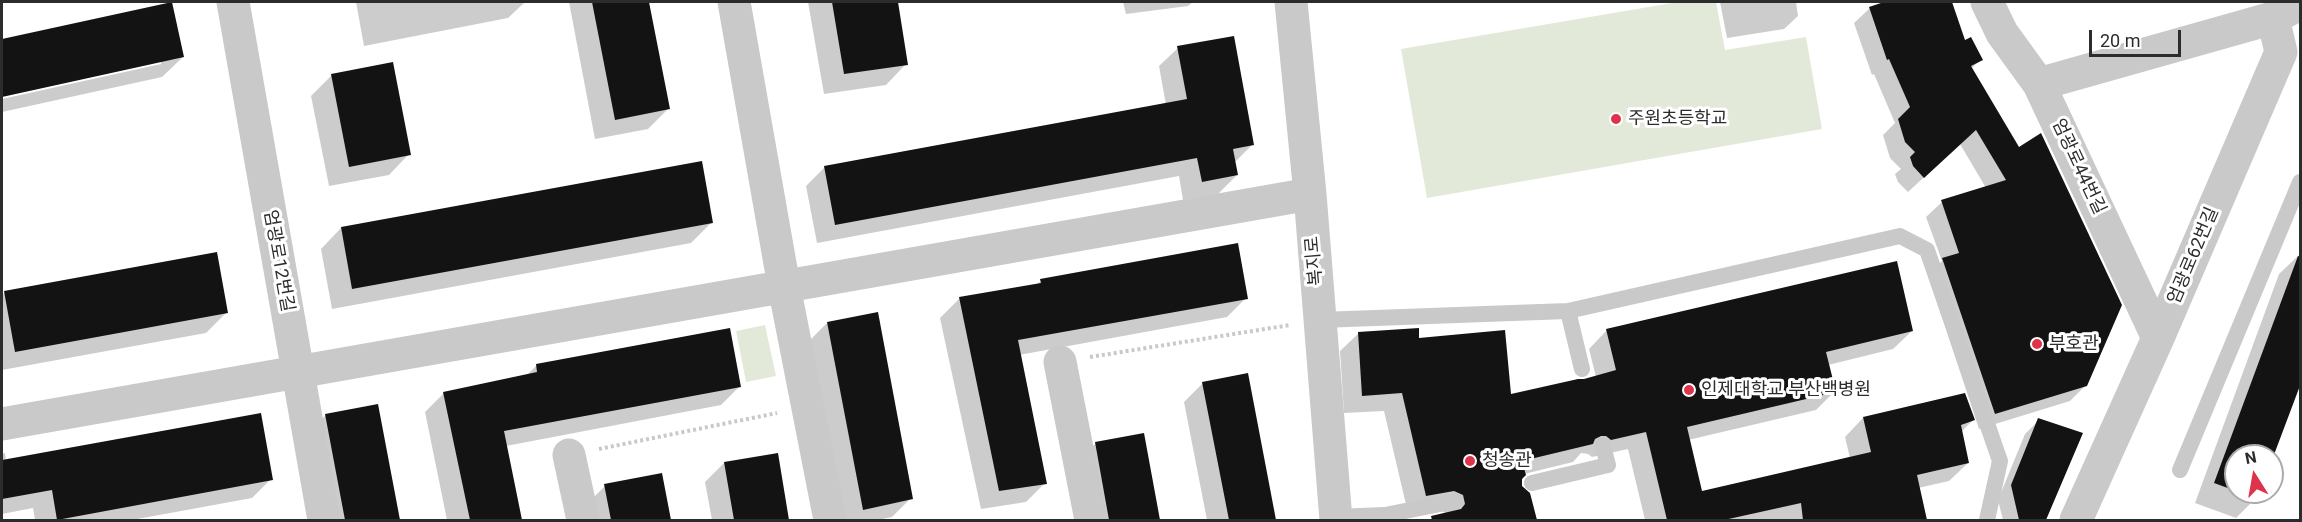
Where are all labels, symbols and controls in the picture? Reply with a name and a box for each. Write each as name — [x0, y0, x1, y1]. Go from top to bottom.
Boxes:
scale bar — [2092, 18, 2184, 56]
text: 20 m — [2100, 30, 2140, 51]
place label: 주원초등학교 — [1628, 108, 1727, 130]
marker: 주원초등학교 — [1609, 112, 1623, 126]
street label: 엄광로44번길 — [2046, 116, 2110, 218]
street label: 엄광로62번길 — [2164, 204, 2224, 308]
street label: 엄광로12번길 — [258, 208, 298, 314]
street label: 복지로 — [1302, 235, 1328, 287]
place label: 부호관 — [2049, 333, 2099, 355]
marker: 부호관 — [2030, 337, 2044, 351]
place label: 인제대학교 부산백병원 — [1701, 379, 1871, 401]
marker: 인제대학교 부산백병원 — [1682, 383, 1696, 397]
north arrow — [2224, 444, 2284, 504]
text: N — [2243, 447, 2258, 468]
place label: 청송관 — [1482, 450, 1532, 472]
marker: 청송관 — [1463, 454, 1477, 468]

